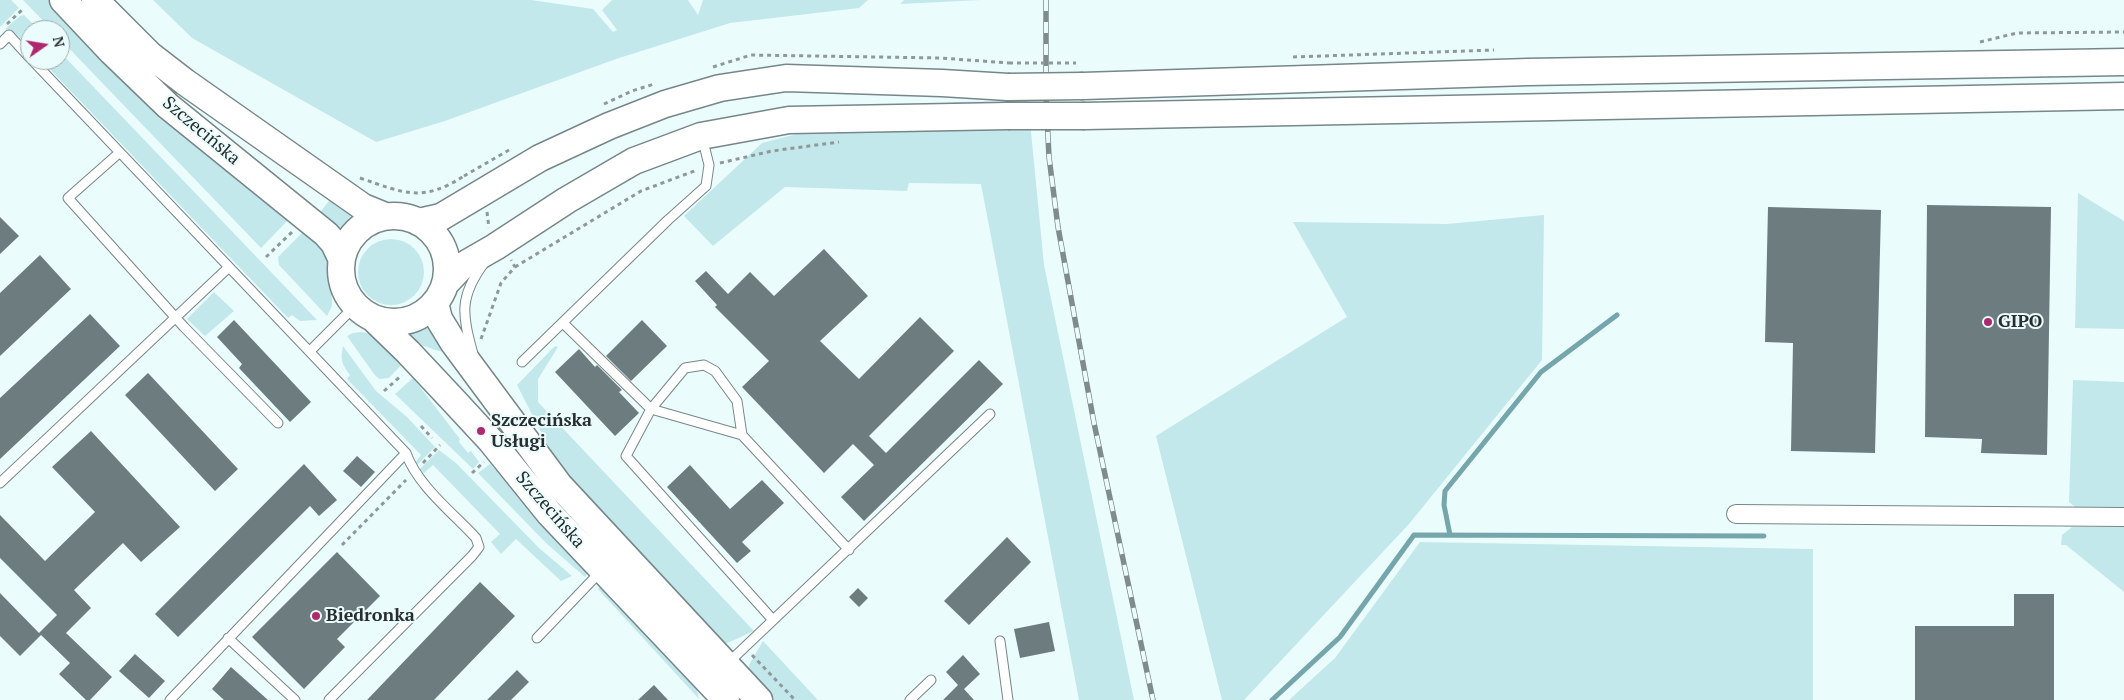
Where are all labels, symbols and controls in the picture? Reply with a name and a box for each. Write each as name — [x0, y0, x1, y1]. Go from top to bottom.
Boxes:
north arrow — [20, 20, 70, 70]
text: N — [49, 34, 70, 49]
street label: Szczecińska — [158, 92, 244, 170]
place label: GIPO — [1998, 311, 2042, 333]
marker: GIPO — [1982, 316, 1994, 328]
place label: Szczecińska Usługi — [491, 410, 592, 452]
marker: Szczecińska Usługi — [475, 425, 487, 437]
street label: Szczecińska — [511, 467, 589, 553]
place label: Biedronka — [326, 605, 415, 627]
marker: Biedronka — [310, 610, 322, 622]

